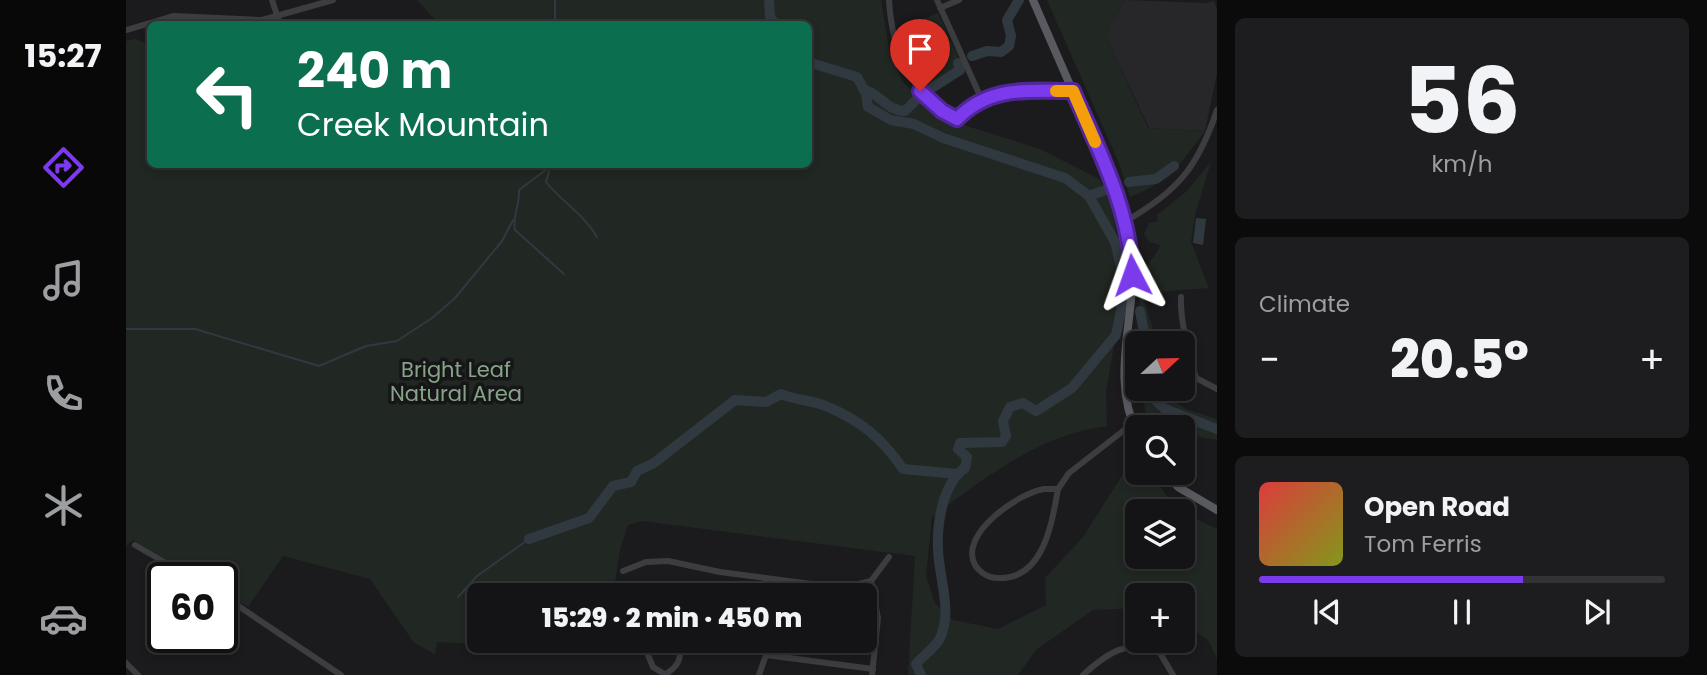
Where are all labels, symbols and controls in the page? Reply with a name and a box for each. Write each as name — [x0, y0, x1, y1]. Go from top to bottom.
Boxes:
pin — [890, 19, 950, 91]
icon: arrive — [901, 30, 939, 68]
text: 15:27 — [24, 33, 102, 78]
text: 240 m — [297, 37, 452, 105]
text: 56 — [1403, 37, 1521, 165]
icon: left — [182, 49, 273, 140]
text: Creek Mountain — [297, 102, 549, 147]
icon: directions — [39, 143, 88, 192]
text: km/h — [1431, 148, 1493, 180]
position arrow — [1095, 238, 1169, 312]
icon: music — [39, 256, 88, 305]
text: Climate — [1259, 288, 1350, 320]
text: 20.5° — [1390, 323, 1529, 396]
north arrow — [1125, 331, 1195, 401]
map controls — [1125, 331, 1195, 653]
text: − — [1259, 333, 1280, 386]
text: + — [1639, 333, 1665, 386]
park label: Bright Leaf Natural Area — [390, 355, 522, 408]
icon: phone — [39, 369, 88, 418]
button: search — [1125, 415, 1195, 485]
icon: climate — [39, 481, 88, 530]
text: Open Road — [1364, 489, 1510, 525]
button: layers — [1125, 499, 1195, 569]
text: Tom Ferris — [1364, 528, 1482, 560]
speed limit sign: 60 — [147, 562, 238, 653]
button: + — [1125, 583, 1195, 653]
icon: previous — [1308, 593, 1346, 631]
icon: pause — [1443, 593, 1481, 631]
icon: next — [1578, 593, 1616, 631]
icon: car — [39, 594, 88, 643]
text: 15:29 · 2 min · 450 m — [542, 600, 802, 636]

